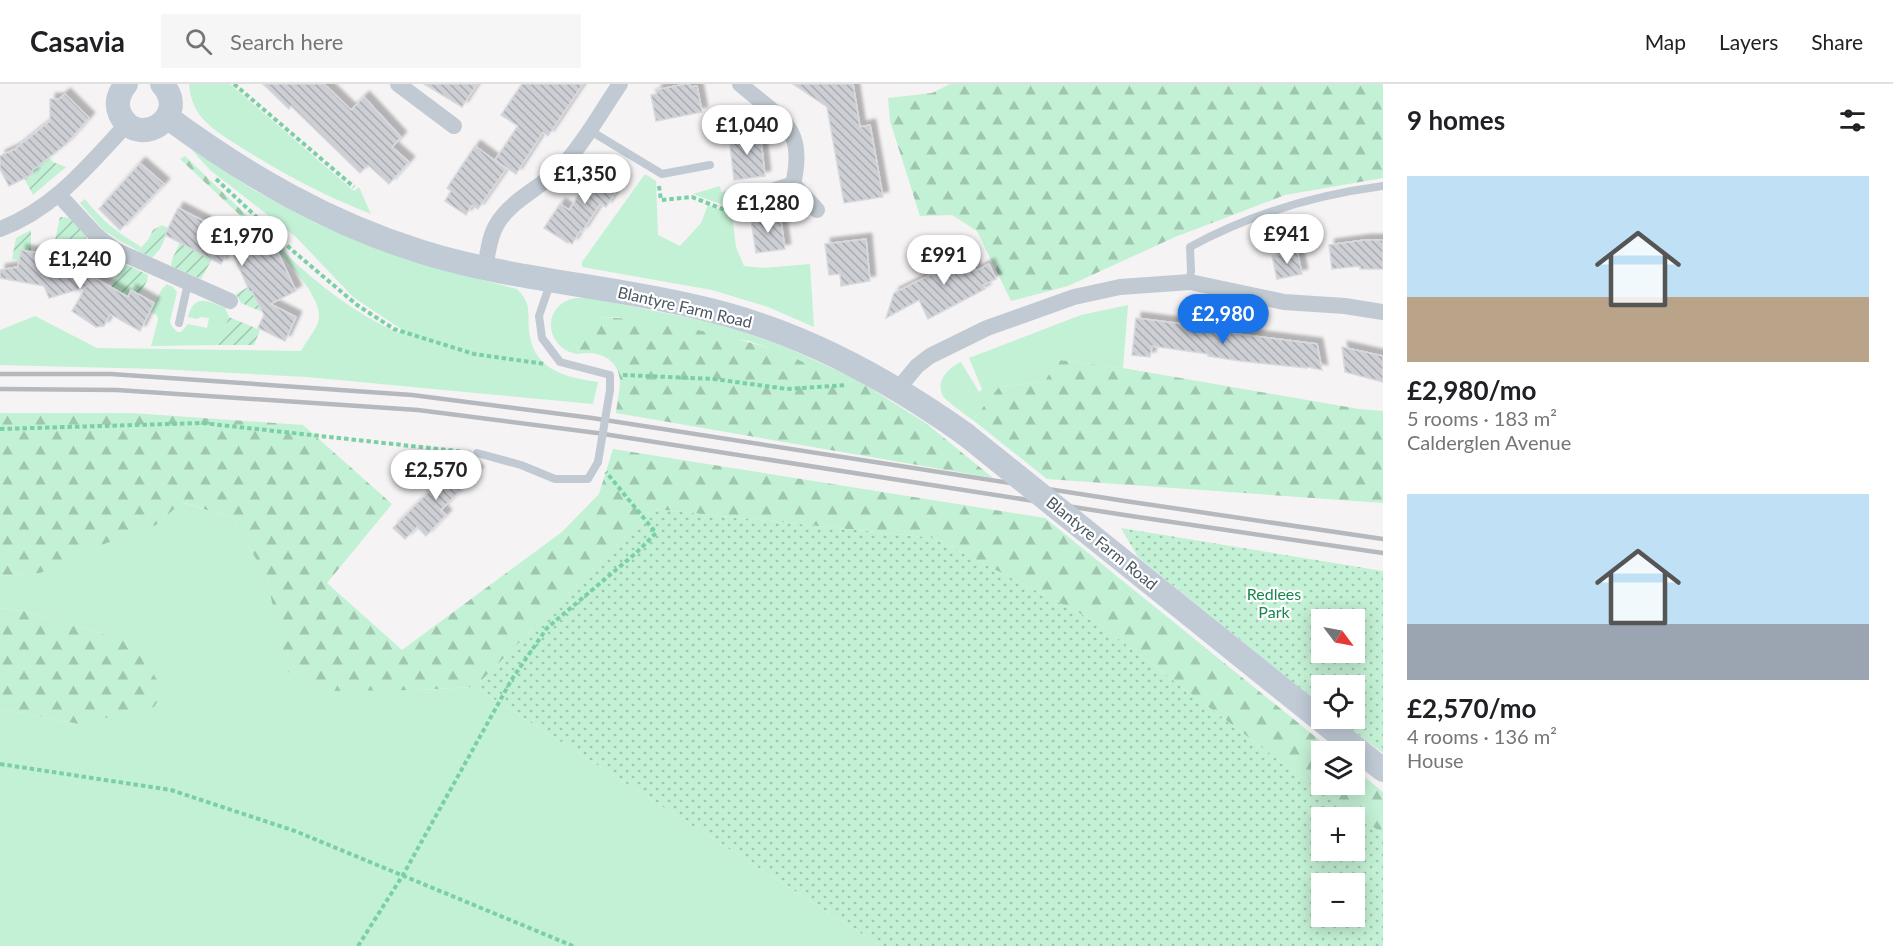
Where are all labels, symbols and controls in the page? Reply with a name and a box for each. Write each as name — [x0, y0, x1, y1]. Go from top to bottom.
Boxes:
search box — [161, 14, 581, 68]
text: Casavia — [30, 24, 125, 58]
icon: search — [182, 25, 215, 58]
text: Search here — [230, 28, 344, 55]
text: Map — [1645, 29, 1686, 54]
text: Layers — [1719, 29, 1778, 54]
text: Share — [1811, 29, 1863, 54]
text: 9 homes — [1407, 104, 1505, 136]
icon: filters — [1836, 104, 1869, 137]
pin: £1,040 — [698, 105, 796, 156]
text: £1,040 — [716, 112, 778, 136]
pin: £1,350 — [536, 154, 634, 205]
text: £1,350 — [554, 161, 616, 185]
pin: £1,280 — [719, 183, 817, 234]
text: £1,280 — [737, 190, 799, 214]
pin: £941 — [1251, 214, 1323, 265]
icon: home — [1584, 215, 1692, 323]
pin: £1,970 — [193, 216, 291, 267]
text: £941 — [1264, 221, 1310, 245]
text: £1,970 — [211, 223, 273, 247]
pin: £991 — [908, 235, 980, 286]
pin: £1,240 — [31, 239, 129, 290]
text: £991 — [921, 242, 967, 266]
text: £1,240 — [49, 246, 111, 270]
street label: Blantyre Farm Road — [616, 282, 754, 331]
pin: £2,980 — [1174, 294, 1272, 345]
text: £2,980 — [1192, 301, 1254, 325]
text: £2,980/mo — [1407, 374, 1537, 406]
text: 5 rooms · 183 m² — [1407, 406, 1557, 430]
text: Calderglen Avenue — [1407, 430, 1571, 454]
pin: £2,570 — [387, 450, 485, 501]
text: £2,570 — [405, 457, 467, 481]
street label: Blantyre Farm Road — [1043, 492, 1162, 593]
icon: home — [1584, 533, 1692, 641]
park label: Redlees Park — [1247, 584, 1301, 621]
north arrow — [1311, 609, 1365, 663]
map controls — [1311, 609, 1365, 927]
button: locate — [1311, 675, 1365, 729]
text: £2,570/mo — [1407, 692, 1537, 724]
text: 4 rooms · 136 m² — [1407, 724, 1557, 748]
button: layers — [1311, 741, 1365, 795]
text: House — [1407, 748, 1464, 772]
button: + — [1311, 807, 1365, 861]
button: − — [1311, 873, 1365, 927]

